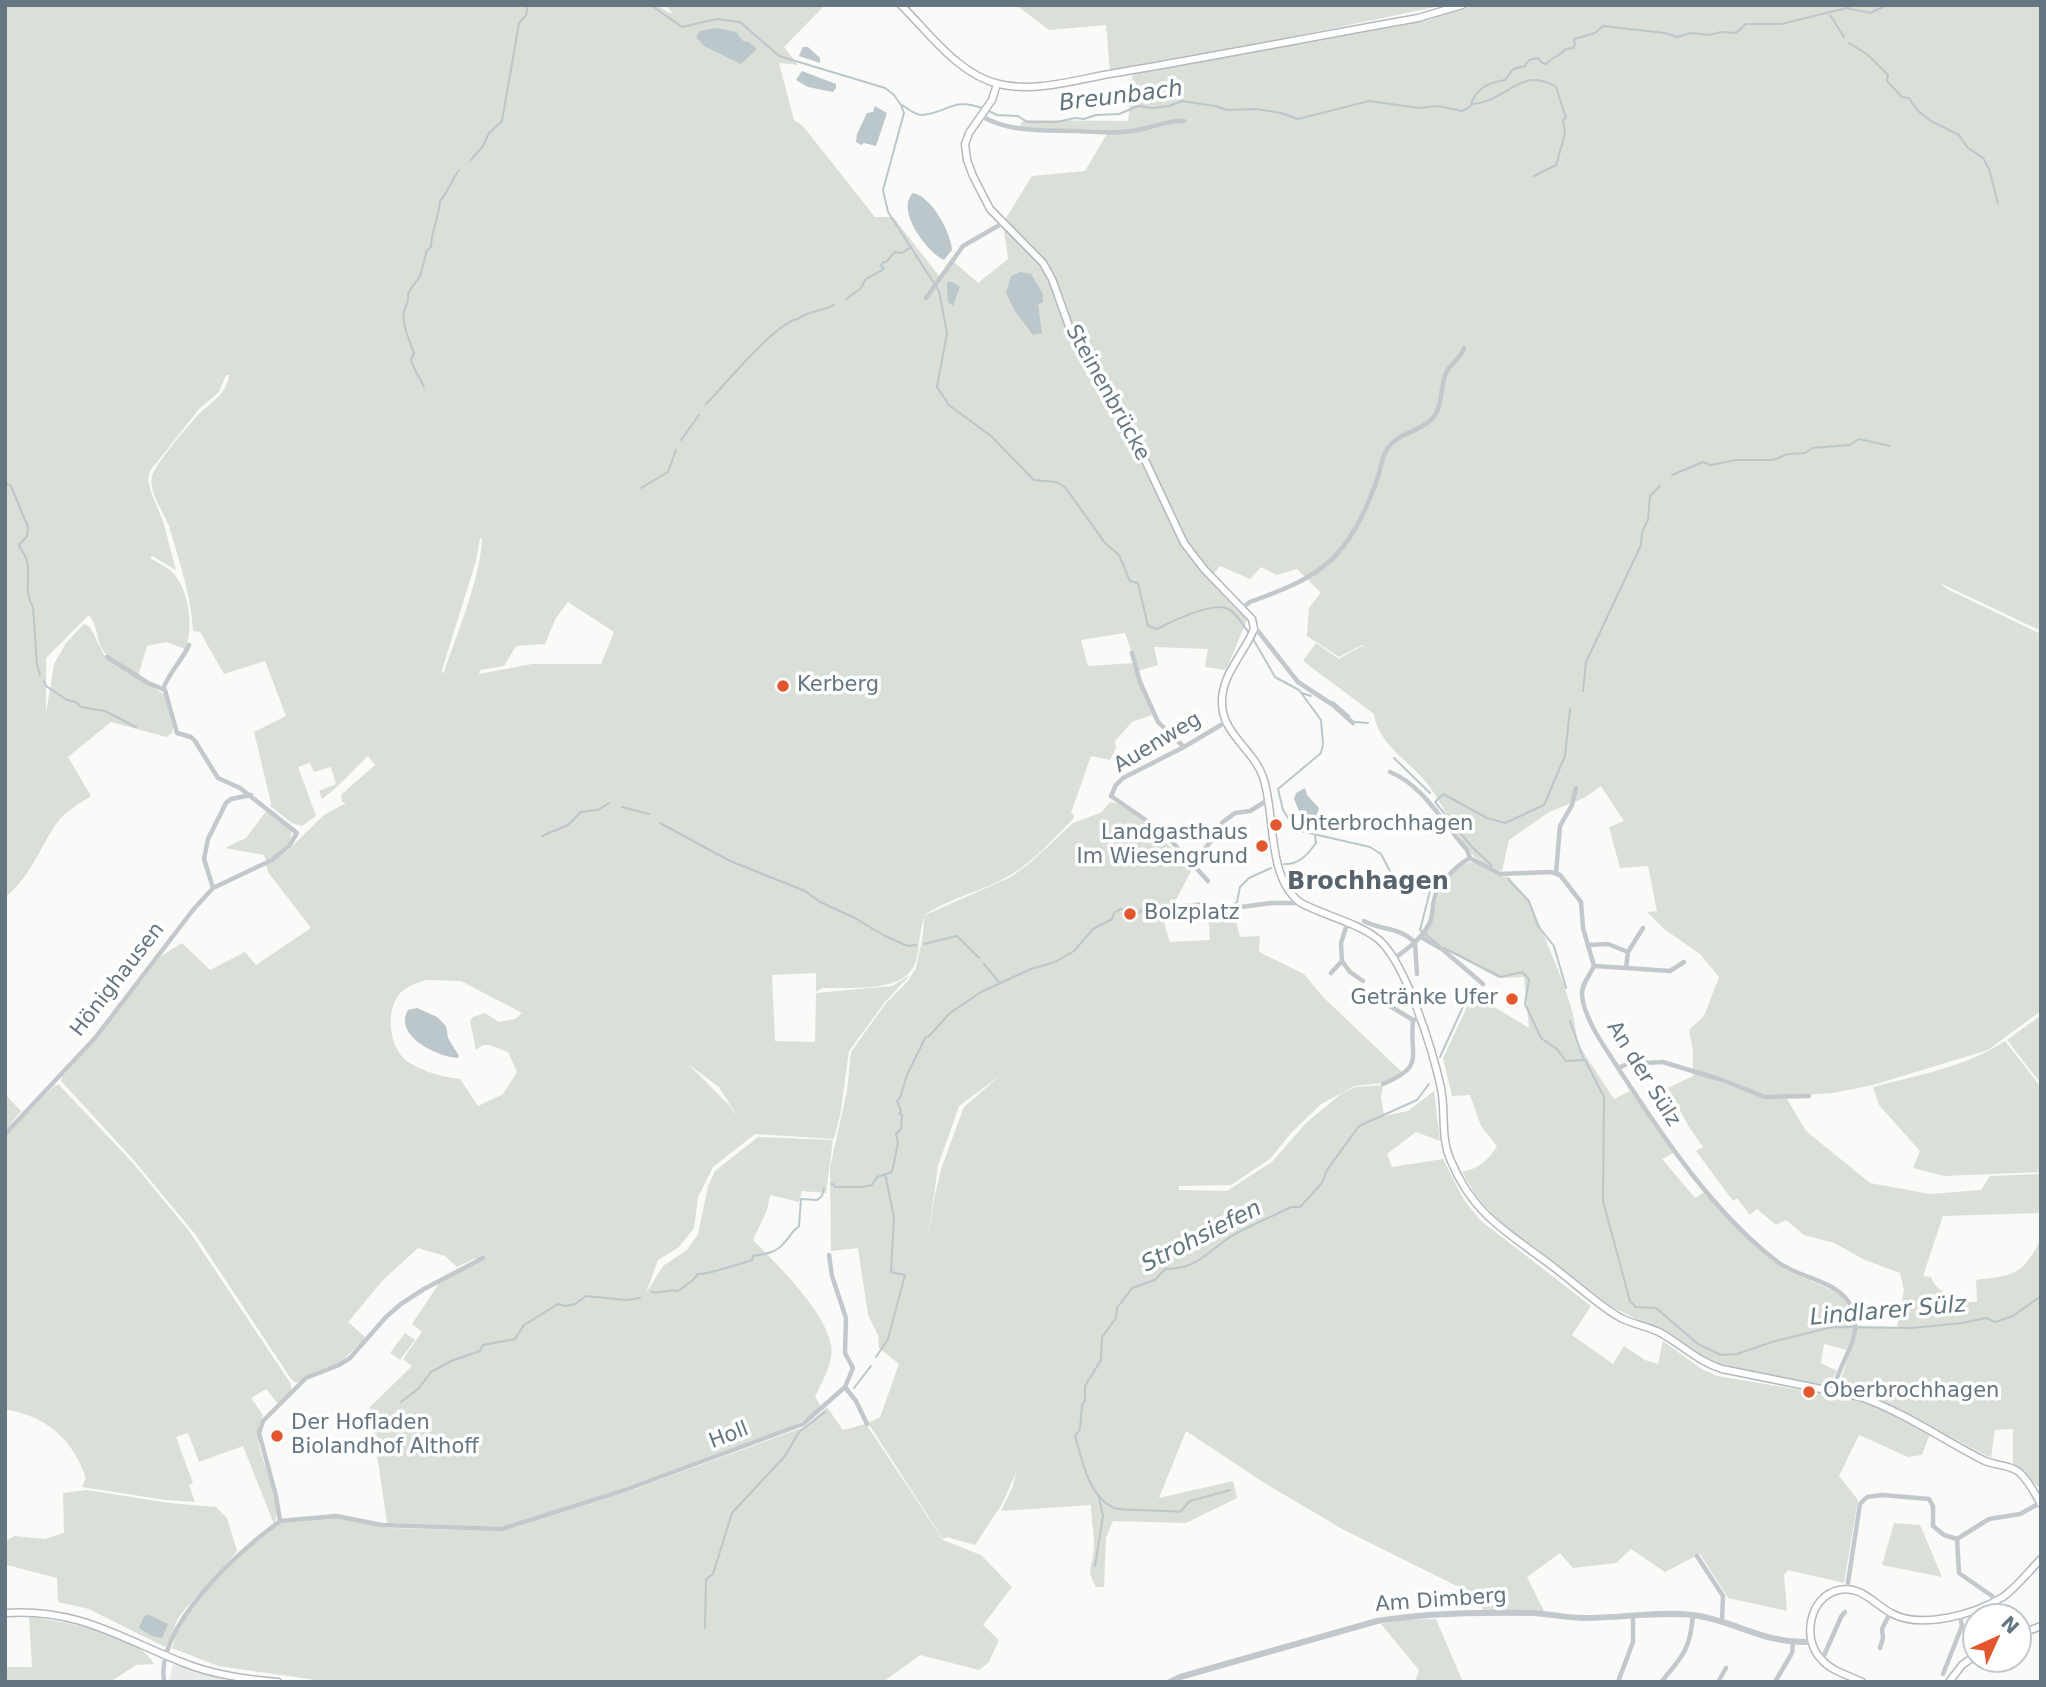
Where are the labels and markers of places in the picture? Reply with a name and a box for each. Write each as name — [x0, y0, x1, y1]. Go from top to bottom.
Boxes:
place label: Kerberg — [797, 673, 879, 699]
marker: Kerberg — [775, 678, 791, 694]
place label: Unterbrochhagen — [1290, 812, 1473, 838]
marker: Unterbrochhagen — [1268, 817, 1284, 833]
place label: Landgasthaus Im Wiesengrund — [1077, 821, 1248, 871]
marker: Landgasthaus Im Wiesengrund — [1254, 838, 1270, 854]
place label: Bolzplatz — [1144, 901, 1239, 927]
marker: Bolzplatz — [1122, 906, 1138, 922]
place label: Getränke Ufer — [1350, 986, 1498, 1012]
marker: Getränke Ufer — [1504, 991, 1520, 1007]
place label: Oberbrochhagen — [1823, 1379, 1999, 1405]
marker: Oberbrochhagen — [1801, 1384, 1817, 1400]
place label: Der Hofladen Biolandhof Althoff — [291, 1411, 479, 1461]
marker: Der Hofladen Biolandhof Althoff — [269, 1428, 285, 1444]

